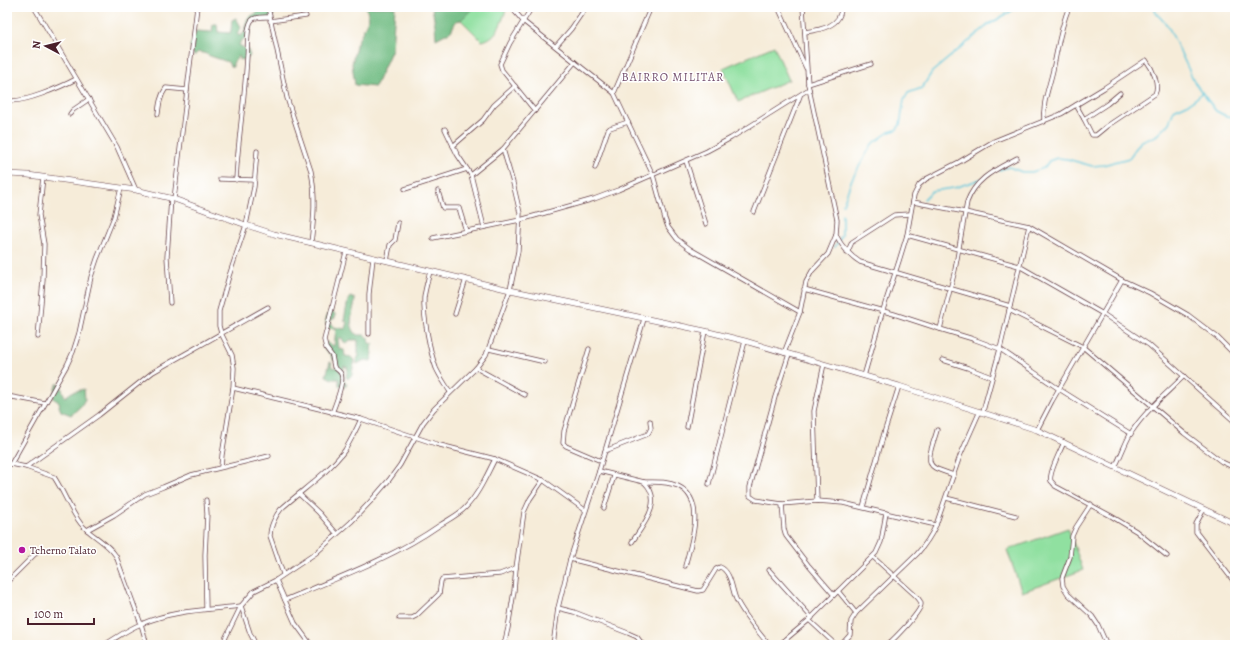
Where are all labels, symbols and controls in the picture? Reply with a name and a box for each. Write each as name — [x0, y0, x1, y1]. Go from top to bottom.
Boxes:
north arrow — [26, 26, 66, 66]
text: N — [29, 40, 45, 50]
district label: BAIRRO MILITAR — [622, 69, 724, 85]
place label: Tcherno Talato — [30, 543, 97, 558]
marker: Tcherno Talato — [17, 545, 27, 555]
scale bar — [28, 600, 94, 626]
text: 100 m — [34, 606, 63, 622]

